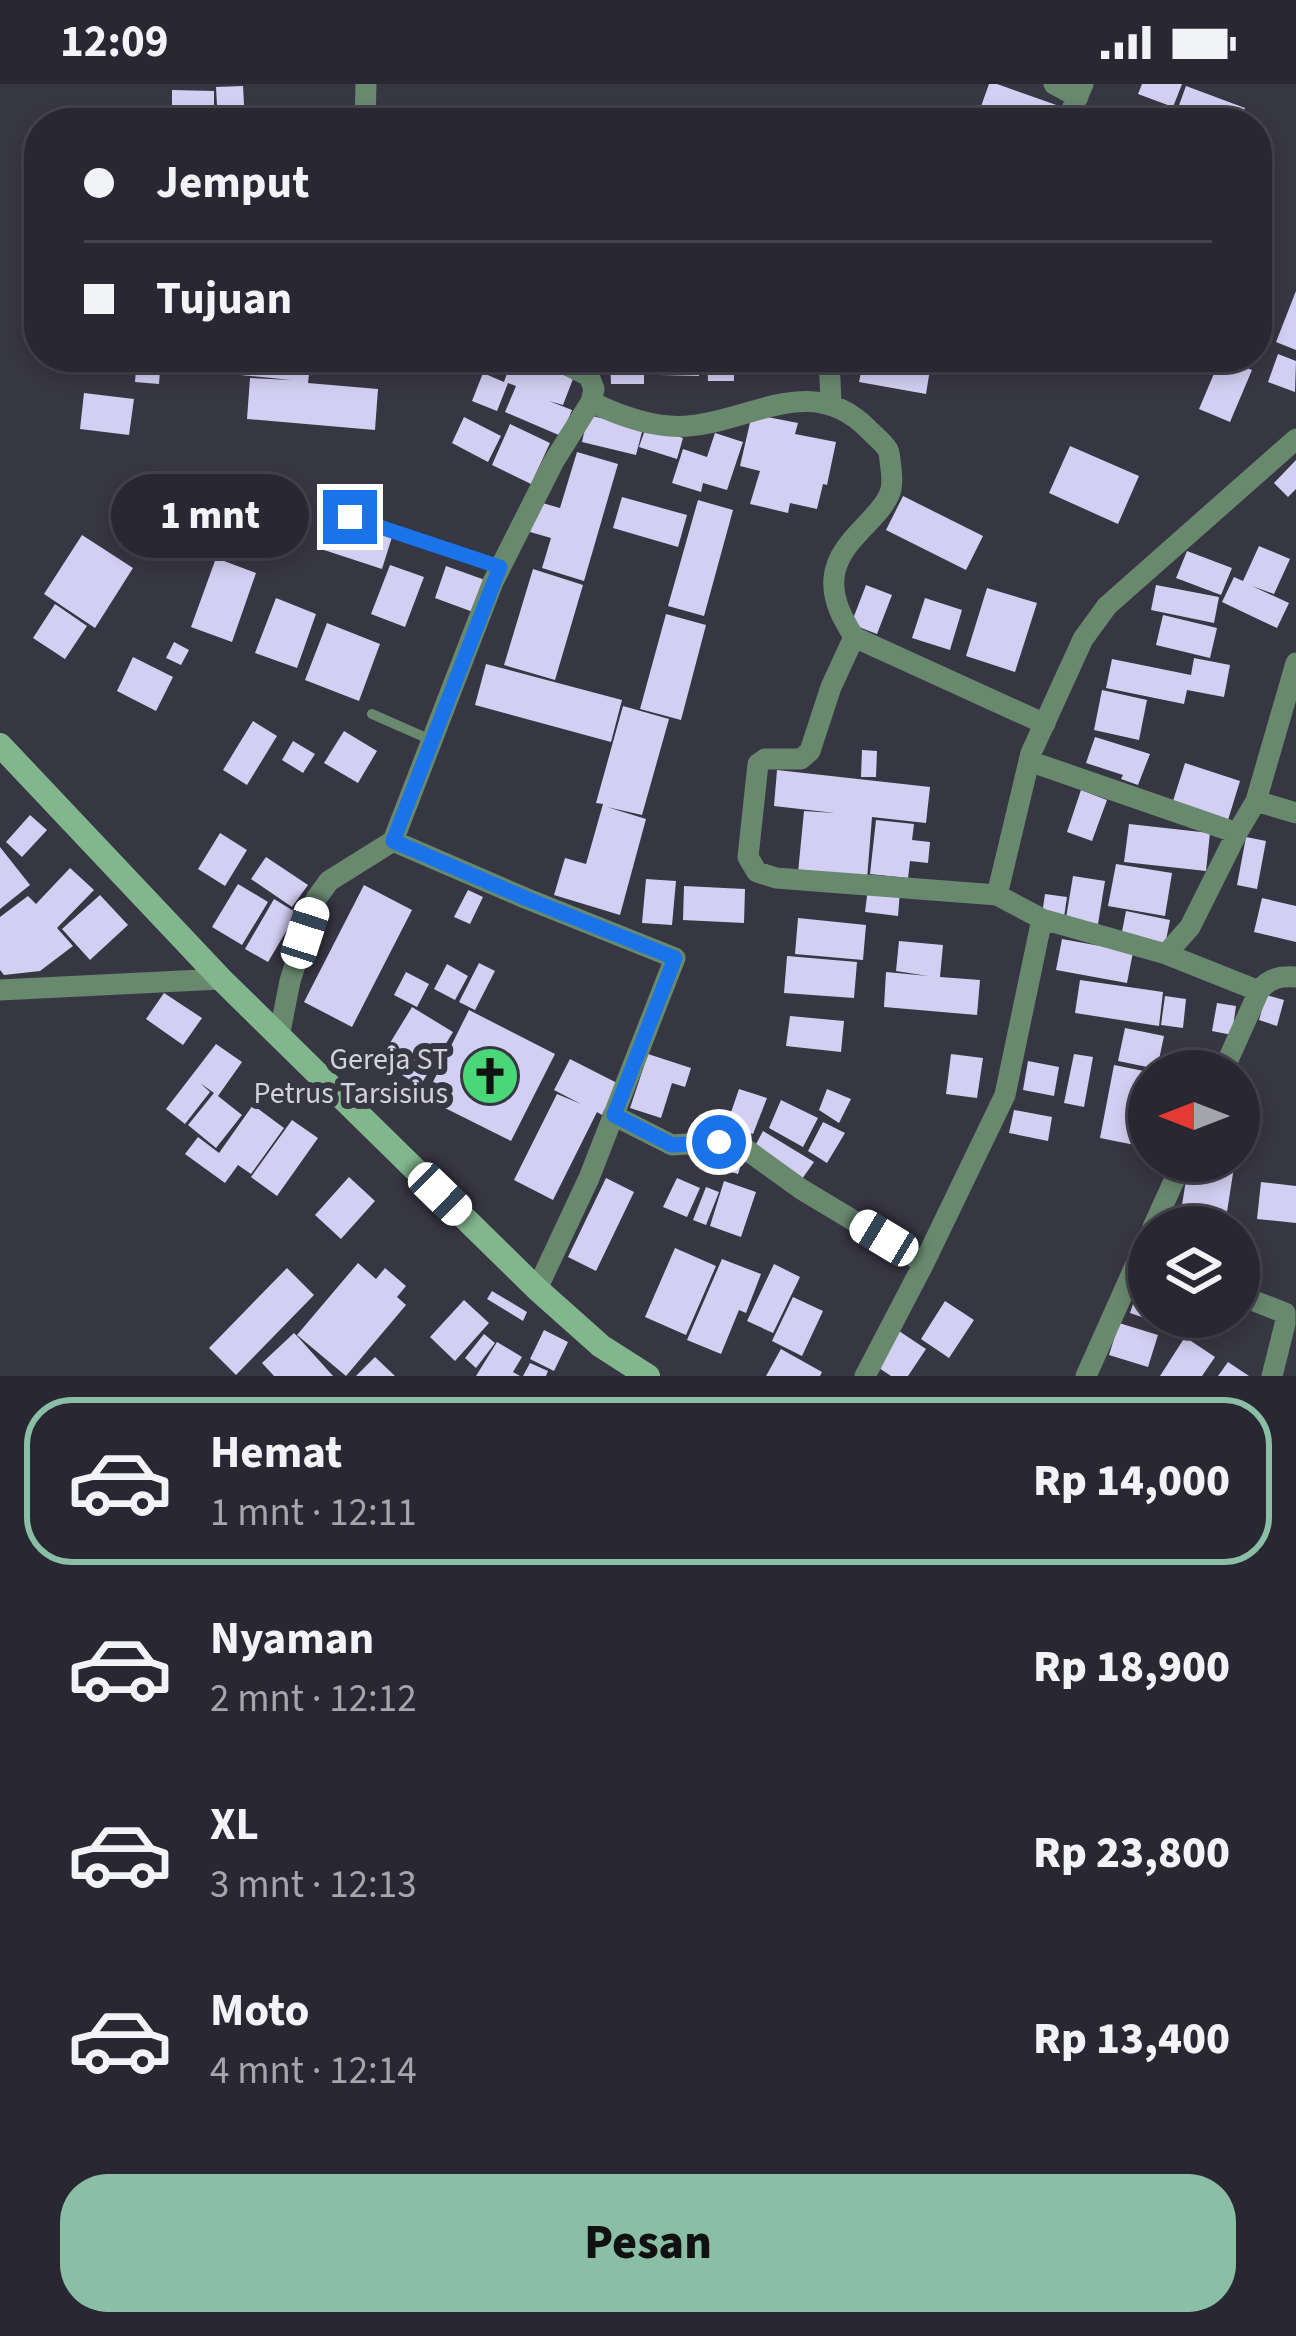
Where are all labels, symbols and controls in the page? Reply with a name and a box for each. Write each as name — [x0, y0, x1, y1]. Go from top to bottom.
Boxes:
text: 12:09 — [60, 10, 169, 74]
text: Jemput — [156, 151, 309, 215]
text: Tujuan — [156, 267, 292, 331]
callout: 1 mnt — [110, 475, 308, 559]
text: 1 mnt — [160, 488, 260, 544]
route end — [323, 490, 377, 544]
car — [277, 893, 333, 973]
place label: Gereja ST Petrus Tarsisius — [254, 1038, 448, 1115]
church icon: Gereja ST Petrus Tarsisius — [459, 1045, 521, 1107]
north arrow — [1128, 1050, 1260, 1182]
map controls — [1128, 1050, 1260, 1338]
route start — [692, 1115, 746, 1169]
car — [402, 1156, 478, 1232]
car — [844, 1204, 924, 1272]
button: layers — [1128, 1206, 1260, 1338]
text: Hemat — [210, 1421, 342, 1485]
icon: car — [66, 1427, 174, 1535]
text: Rp 14,000 — [1033, 1449, 1230, 1513]
text: 1 mnt · 12:11 — [210, 1485, 417, 1541]
text: Nyaman — [210, 1607, 374, 1671]
icon: car — [66, 1613, 174, 1721]
text: Rp 18,900 — [1033, 1635, 1230, 1699]
text: 2 mnt · 12:12 — [210, 1671, 417, 1727]
text: XL — [210, 1793, 259, 1857]
icon: car — [66, 1799, 174, 1907]
text: Rp 23,800 — [1033, 1821, 1230, 1885]
text: 3 mnt · 12:13 — [210, 1857, 417, 1913]
text: Moto — [210, 1979, 309, 2043]
icon: car — [66, 1985, 174, 2093]
text: Rp 13,400 — [1033, 2007, 1230, 2071]
text: 4 mnt · 12:14 — [210, 2043, 417, 2099]
button: Pesan — [60, 2174, 1236, 2312]

